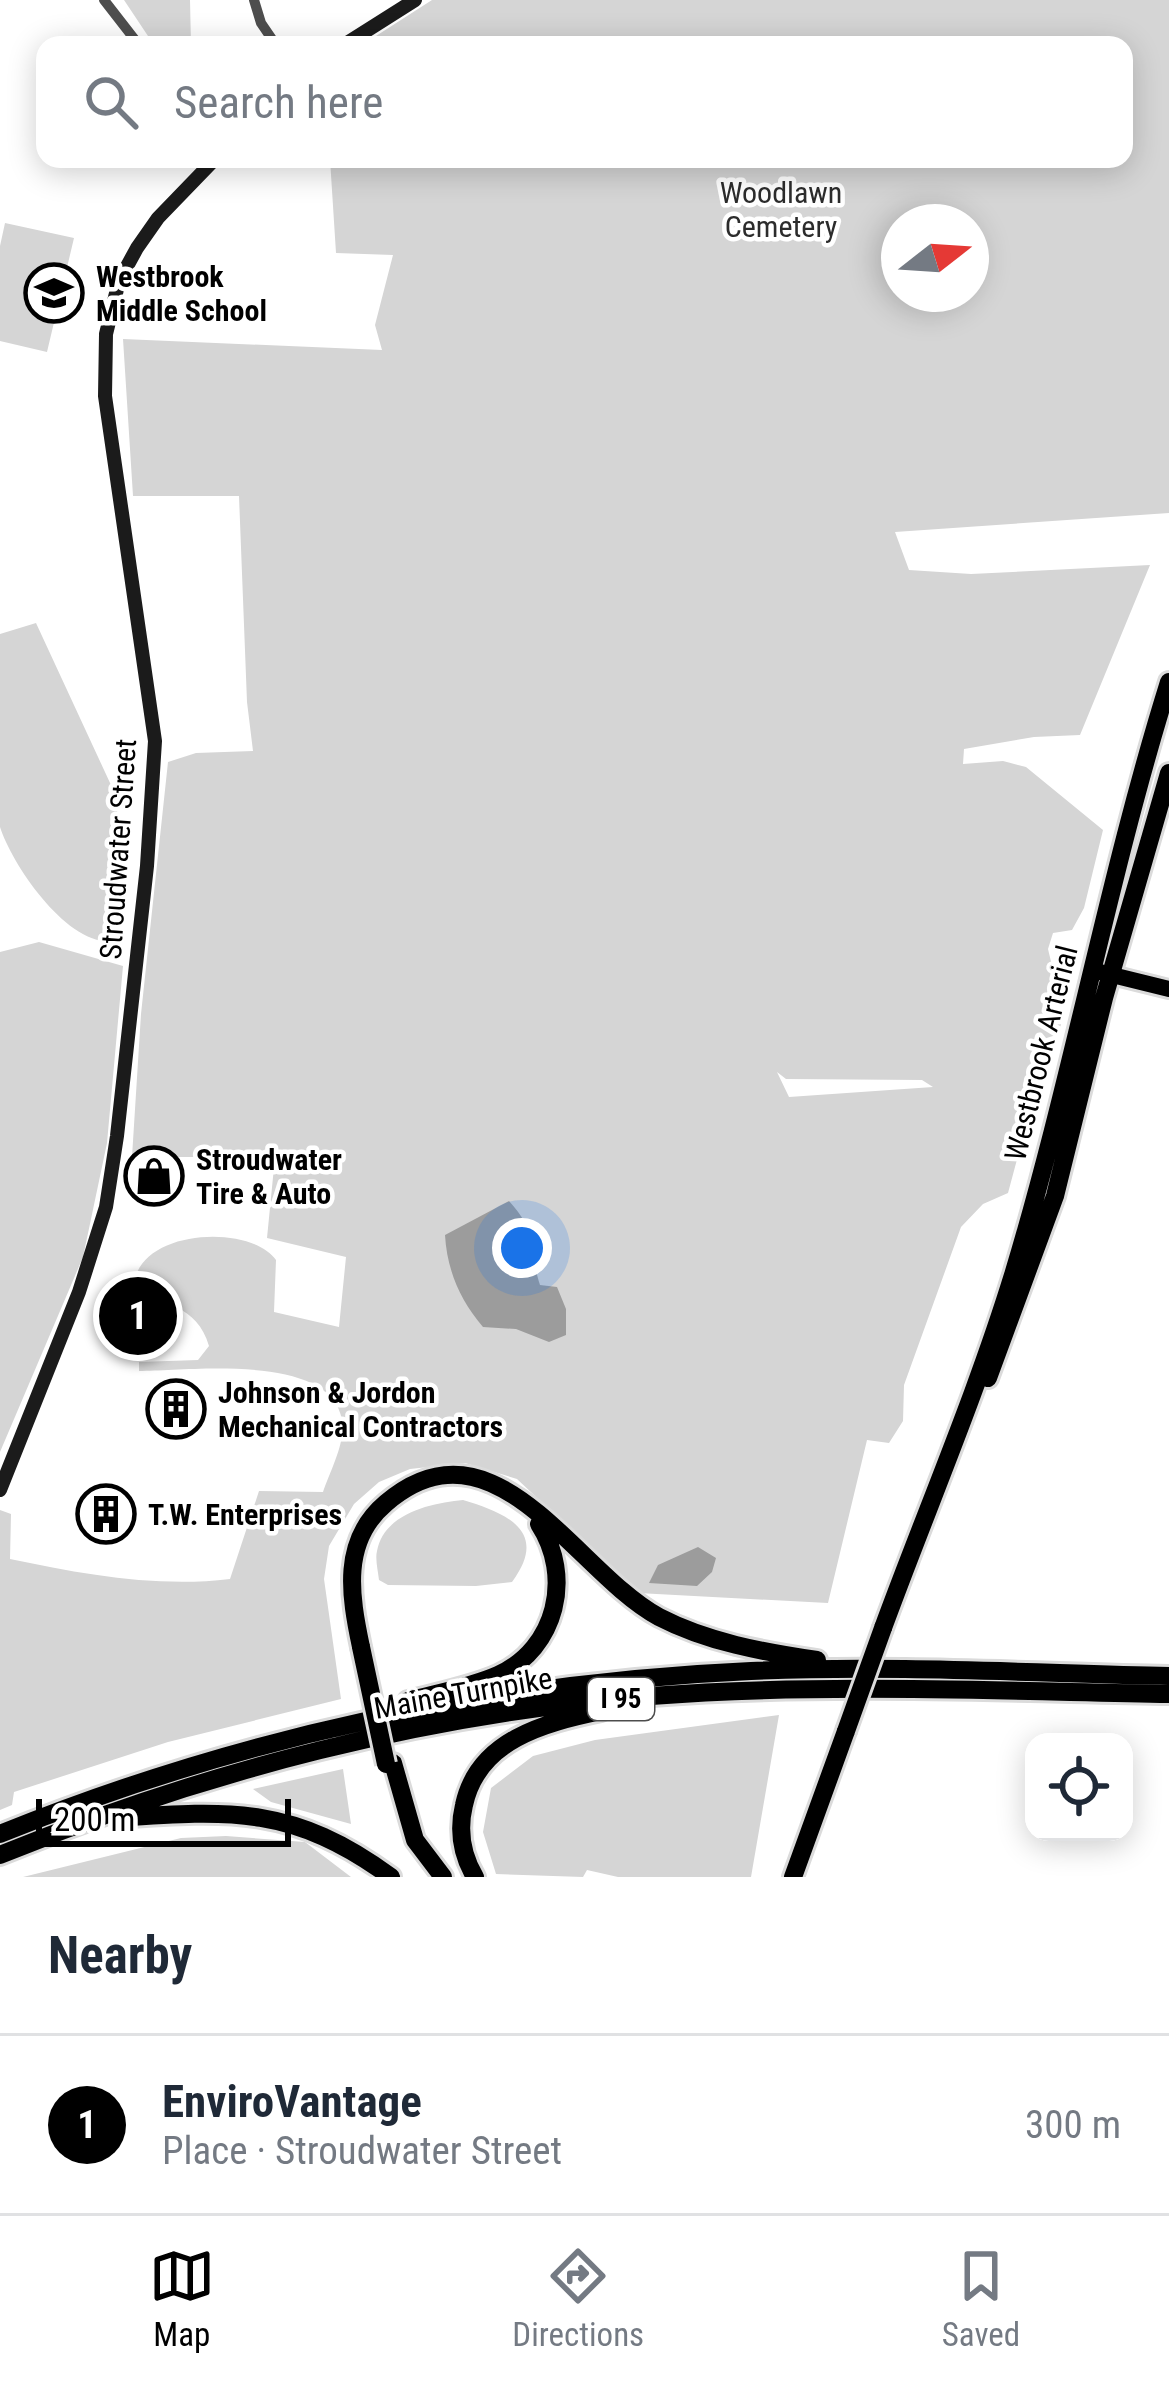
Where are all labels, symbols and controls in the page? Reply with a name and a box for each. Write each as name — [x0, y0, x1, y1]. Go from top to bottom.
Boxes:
search box — [36, 36, 1133, 168]
icon: search — [78, 69, 144, 135]
text: Search here — [174, 76, 383, 129]
park label: Woodlawn Cemetery — [720, 175, 842, 244]
north arrow — [881, 204, 989, 312]
place label: Westbrook Middle School — [96, 259, 267, 328]
school or university icon: Westbrook Middle School — [23, 262, 85, 324]
street label: Stroudwater Street — [93, 738, 143, 960]
street label: Westbrook Arterial — [997, 942, 1085, 1164]
place label: Stroudwater Tire & Auto — [196, 1142, 342, 1211]
shop icon: Stroudwater Tire & Auto — [123, 1145, 185, 1207]
your location — [492, 1218, 552, 1278]
pin: 1 — [99, 1271, 177, 1361]
place label: Johnson & Jordon Mechanical Contractors — [218, 1375, 503, 1444]
building icon: Johnson & Jordon Mechanical Contractors — [145, 1378, 207, 1440]
building icon: T.W. Enterprises — [75, 1483, 137, 1545]
place label: T.W. Enterprises — [148, 1497, 342, 1532]
street label: Maine Turnpike — [371, 1660, 555, 1726]
road number: I 95 — [588, 1678, 654, 1720]
map controls — [1025, 1733, 1133, 1841]
button: locate — [1025, 1733, 1133, 1841]
scale bar — [36, 1793, 291, 1846]
text: 200 m — [54, 1800, 135, 1839]
text: Nearby — [48, 1926, 192, 1985]
text: EnviroVantage — [162, 2075, 422, 2128]
text: 1 — [77, 2102, 97, 2148]
text: 300 m — [1025, 2102, 1121, 2148]
text: Place · Stroudwater Street — [162, 2128, 562, 2174]
tab: Map — [149, 2243, 215, 2354]
tab: Directions — [512, 2243, 644, 2354]
tab: Saved — [942, 2243, 1020, 2354]

